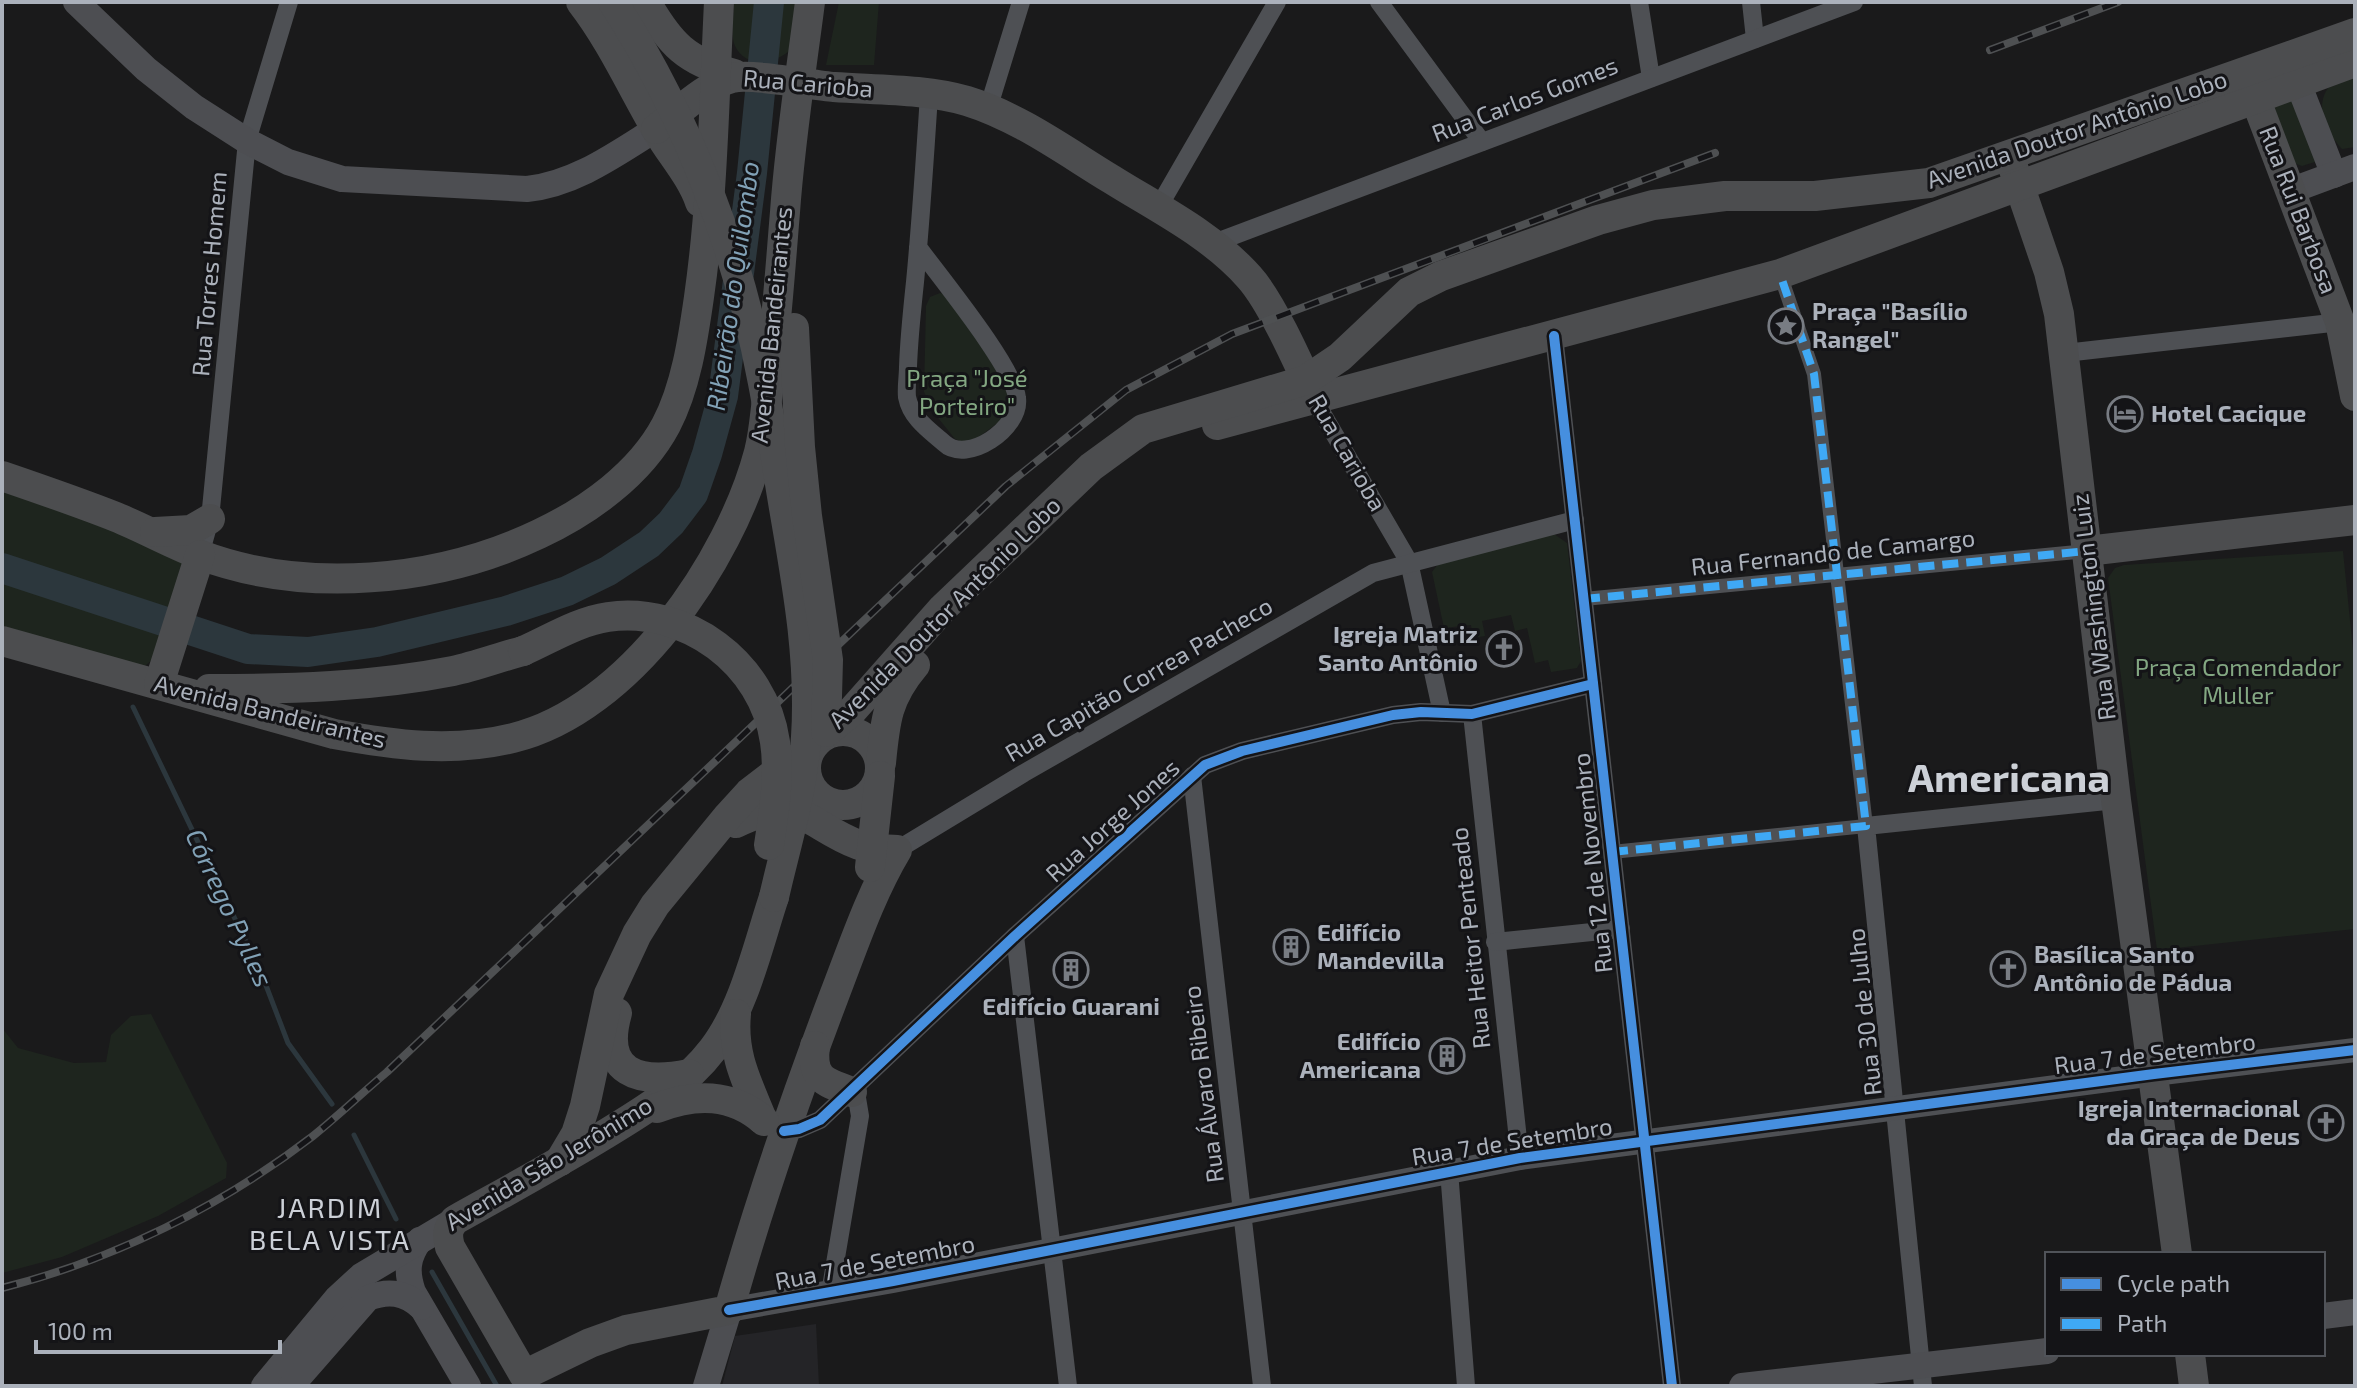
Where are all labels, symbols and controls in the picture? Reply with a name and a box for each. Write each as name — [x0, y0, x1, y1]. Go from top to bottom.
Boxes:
street label: Rua Carlos Gomes — [1427, 50, 1621, 147]
street label: Rua Carioba — [742, 62, 874, 103]
street label: Avenida Doutor Antônio Lobo — [1923, 63, 2231, 194]
street label: Rua Rui Barbosa — [2254, 122, 2345, 297]
water label: Ribeirão do Quilombo — [699, 159, 765, 413]
street label: Rua Torres Homem — [185, 170, 232, 377]
street label: Avenida Bandeirantes — [744, 205, 797, 445]
place label: Praça "Basílio Rangel" — [1812, 296, 1968, 353]
place icon: Praça "Basílio Rangel" — [1767, 307, 1805, 345]
park label: Praça "José Porteiro" — [906, 363, 1028, 420]
street label: Rua Carioba — [1303, 389, 1393, 516]
hotel icon: Hotel Cacique — [2106, 395, 2144, 433]
place label: Hotel Cacique — [2151, 398, 2306, 427]
street label: Avenida Doutor Antônio Lobo — [822, 490, 1066, 734]
street label: Rua Washington Luiz — [2064, 492, 2121, 722]
street label: Rua Fernando de Camargo — [1689, 522, 1976, 581]
street label: Rua Capitão Correa Pacheco — [999, 590, 1277, 767]
place label: Igreja Matriz Santo Antônio — [1318, 619, 1478, 676]
church icon: Igreja Matriz Santo Antônio — [1485, 630, 1523, 668]
park label: Praça Comendador Muller — [2135, 652, 2342, 709]
street label: Avenida Bandeirantes — [152, 668, 389, 753]
street label: Rua Jorge Jones — [1039, 752, 1185, 887]
street label: Rua 12 de Novembro — [1566, 752, 1617, 975]
district label: Americana — [1908, 752, 2110, 800]
water label: Córrego Pylles — [179, 823, 280, 992]
street label: Rua Heitor Penteado — [1443, 826, 1496, 1050]
place label: Edifício Mandevilla — [1317, 917, 1444, 974]
street label: Rua 30 de Julho — [1840, 927, 1887, 1097]
building icon: Edifício Mandevilla — [1272, 928, 1310, 966]
place label: Basílica Santo Antônio de Pádua — [2034, 939, 2232, 996]
church icon: Basílica Santo Antônio de Pádua — [1989, 950, 2027, 988]
building icon: Edifício Guarani — [1052, 951, 1090, 989]
street label: Rua Álvaro Ribeiro — [1176, 984, 1229, 1184]
place label: Edifício Guarani — [982, 991, 1160, 1020]
place label: Edifício Americana — [1300, 1026, 1421, 1083]
street label: Rua 7 de Setembro — [2052, 1026, 2257, 1079]
building icon: Edifício Americana — [1428, 1037, 1466, 1075]
street label: Avenida São Jerônimo — [440, 1090, 657, 1236]
place label: Igreja Internacional da Graça de Deus — [2078, 1093, 2300, 1151]
church icon: Igreja Internacional da Graça de Deus — [2307, 1104, 2345, 1142]
street label: Rua 7 de Setembro — [1409, 1110, 1614, 1171]
district label: JARDIM BELA VISTA — [249, 1190, 411, 1256]
street label: Rua 7 de Setembro — [772, 1228, 977, 1295]
legend — [2045, 1252, 2325, 1356]
text: Cycle path — [2117, 1268, 2230, 1297]
scale bar — [36, 1304, 280, 1354]
text: Path — [2117, 1308, 2167, 1337]
text: 100 m — [48, 1316, 113, 1345]

